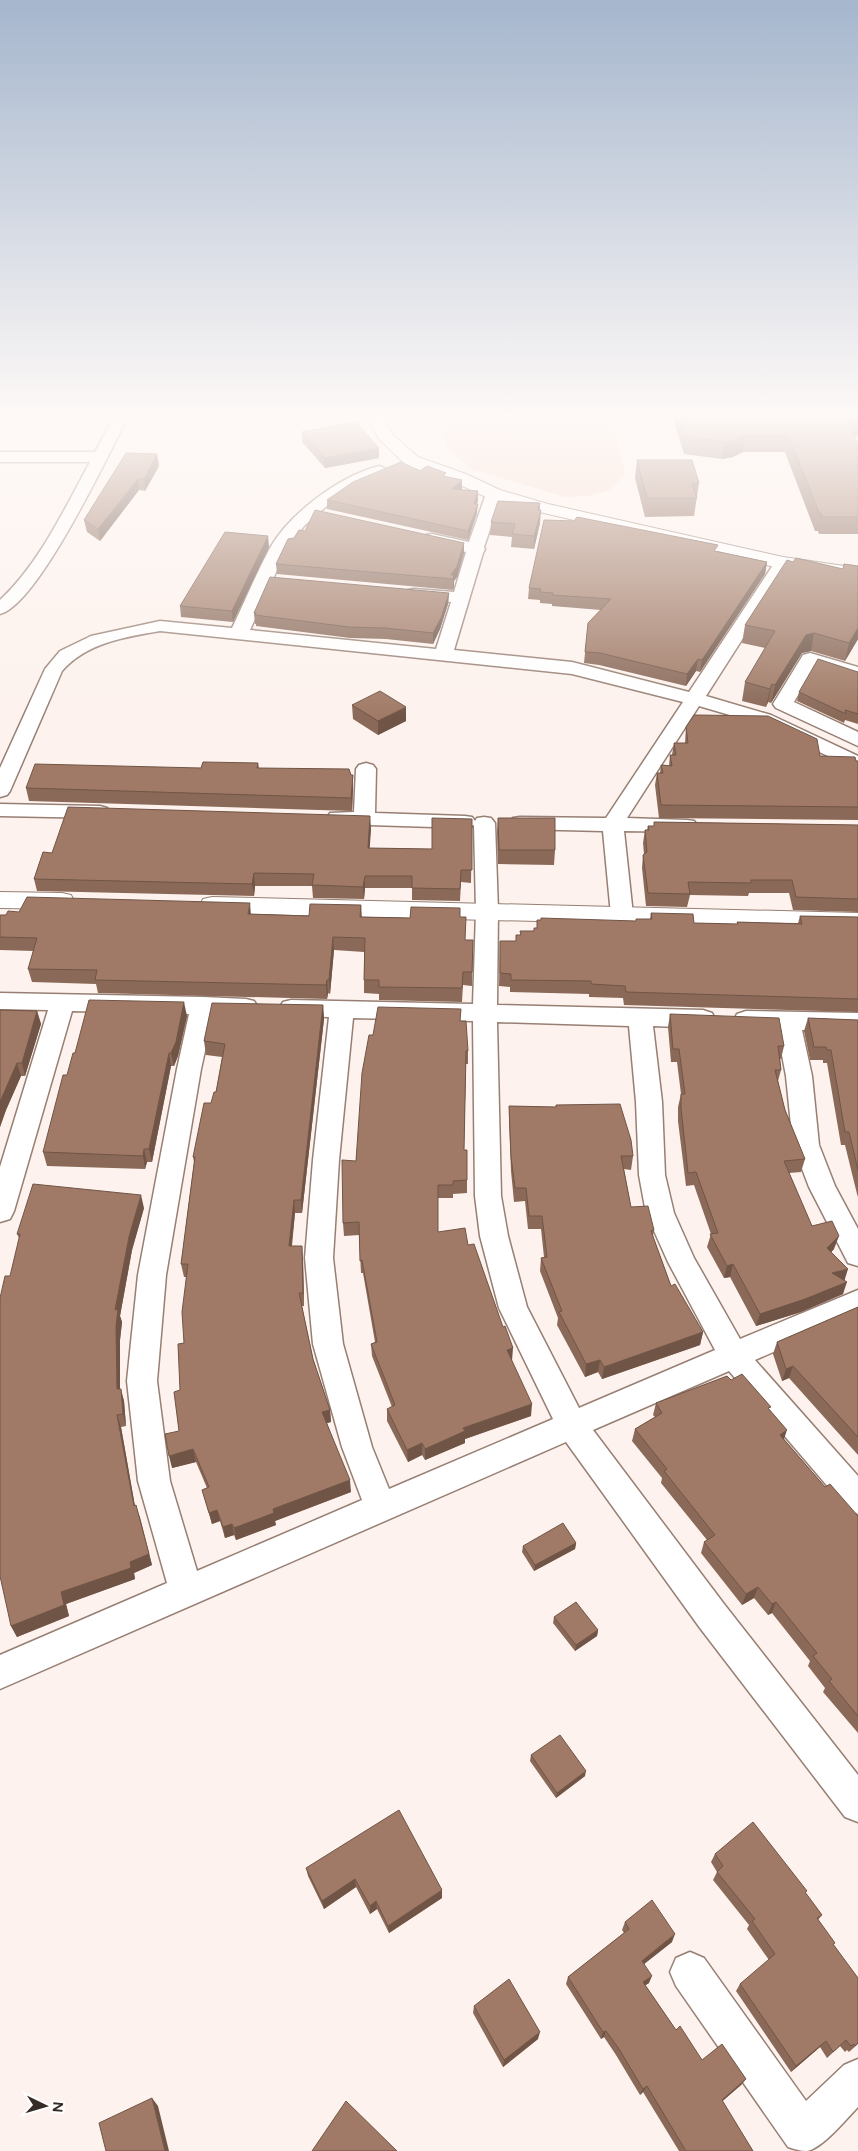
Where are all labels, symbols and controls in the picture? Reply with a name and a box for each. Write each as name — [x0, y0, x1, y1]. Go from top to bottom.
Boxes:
north arrow — [20, 2081, 70, 2131]
text: N — [49, 2101, 66, 2113]

